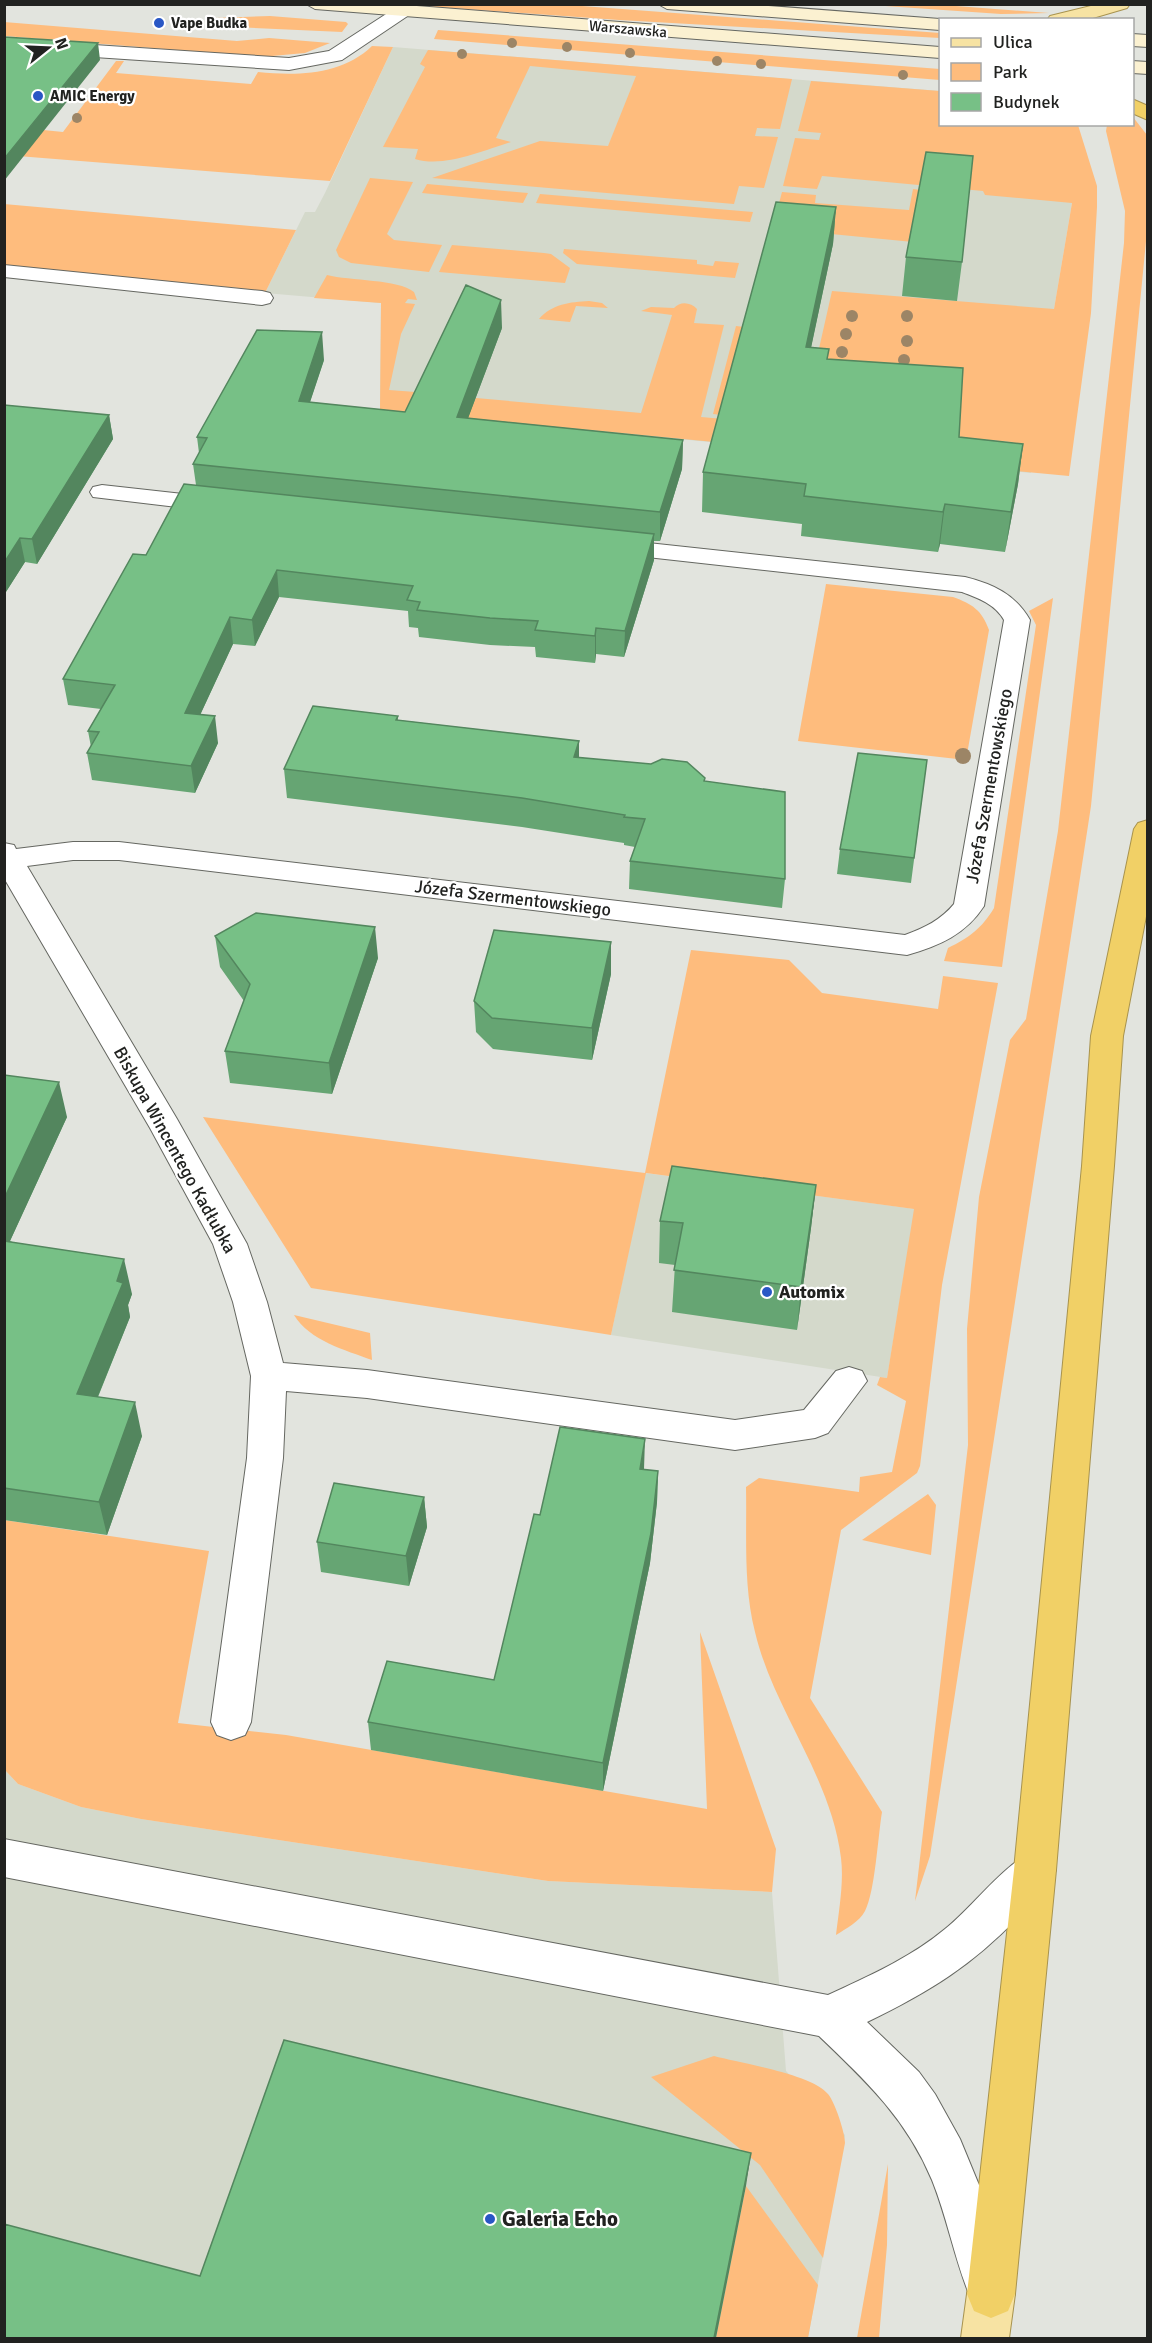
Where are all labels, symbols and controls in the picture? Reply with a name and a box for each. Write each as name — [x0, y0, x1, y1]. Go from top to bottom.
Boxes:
place label: Vape Budka — [171, 14, 247, 32]
marker: Vape Budka — [152, 16, 166, 30]
street label: Warszawska — [588, 17, 668, 41]
north arrow — [18, 18, 78, 78]
legend — [939, 18, 1134, 126]
text: Ulica — [993, 31, 1033, 53]
text: N — [50, 35, 73, 52]
text: Park — [993, 61, 1028, 83]
place label: AMIC Energy — [50, 87, 135, 105]
marker: AMIC Energy — [31, 89, 45, 103]
text: Budynek — [993, 91, 1060, 113]
street label: Józefa Szermentowskiego — [961, 687, 1017, 885]
street label: Józefa Szermentowskiego — [414, 875, 612, 921]
street label: Biskupa Wincentego Kadłubka — [109, 1043, 241, 1257]
place label: Automix — [779, 1281, 845, 1303]
marker: Automix — [760, 1285, 774, 1299]
place label: Galeria Echo — [502, 2206, 618, 2232]
marker: Galeria Echo — [483, 2212, 497, 2226]

